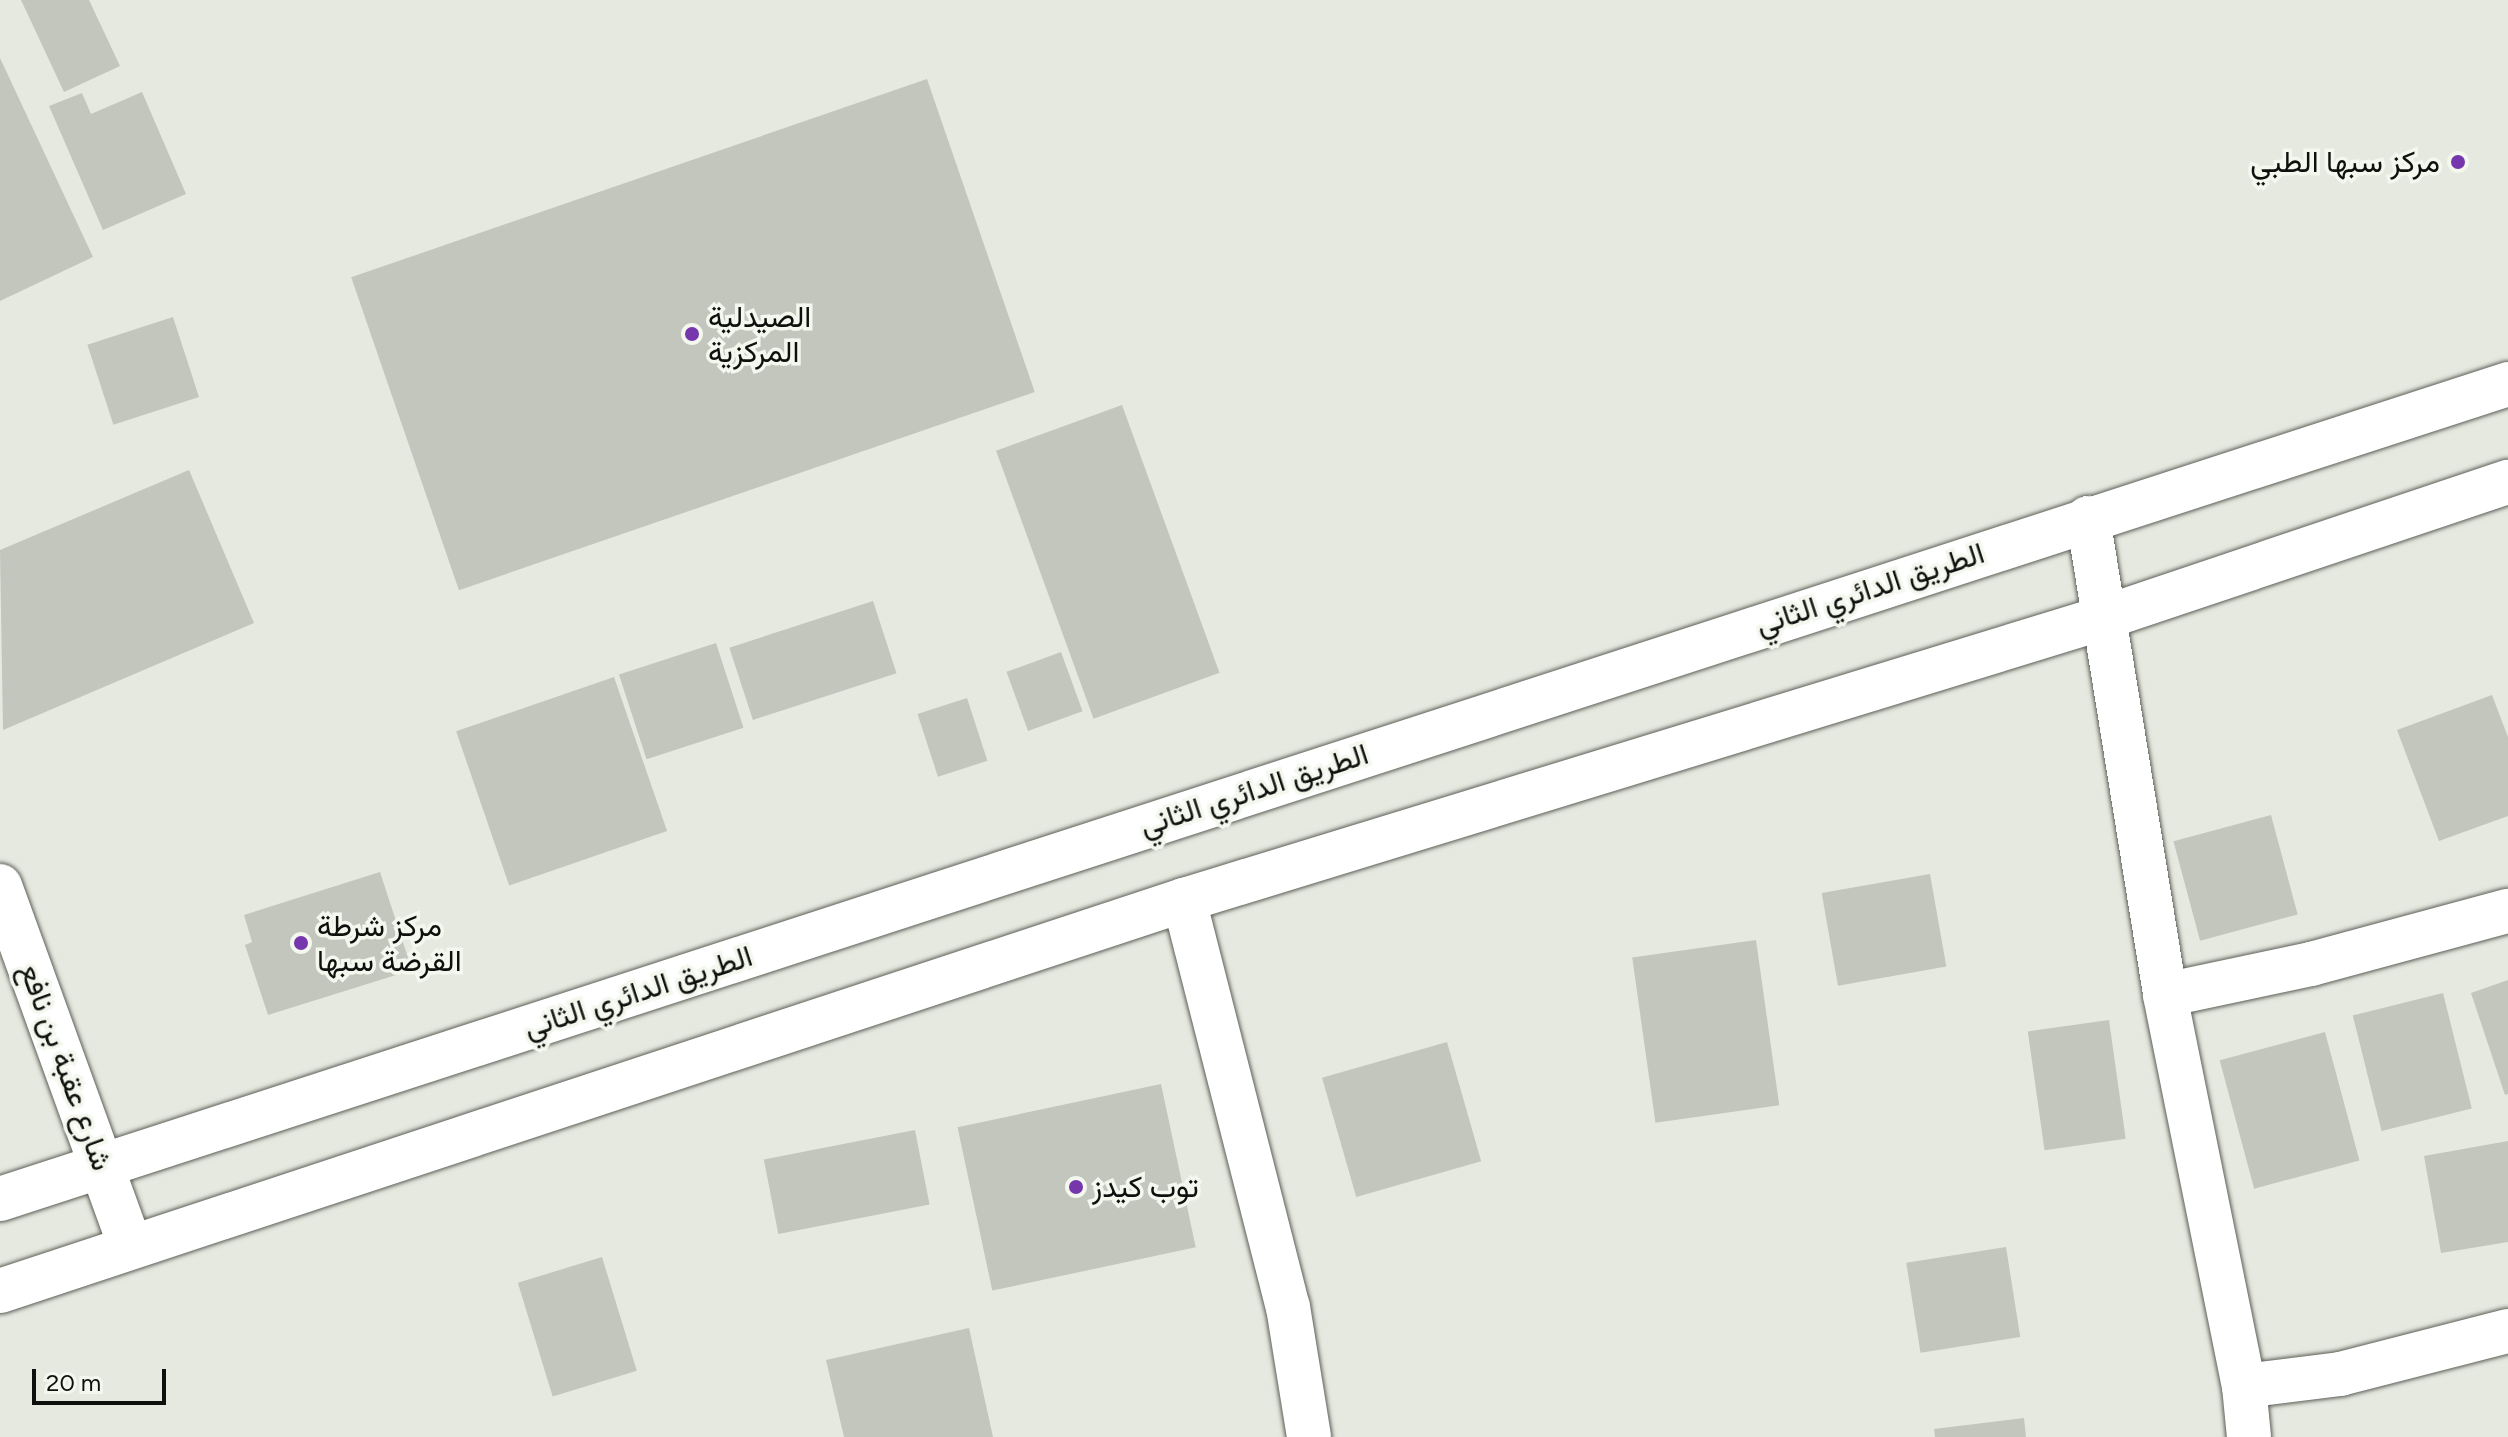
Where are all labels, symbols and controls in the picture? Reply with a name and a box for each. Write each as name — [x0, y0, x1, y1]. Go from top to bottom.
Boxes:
place label: مركز سبها الطبي — [2250, 144, 2440, 180]
marker: مركز سبها الطبي — [2447, 151, 2469, 173]
place label: الصيدلية المركزية — [708, 299, 811, 370]
marker: الصيدلية المركزية — [683, 325, 701, 343]
street label: الطريق الدائري الثاني — [1751, 535, 1989, 643]
street label: الطريق الدائري الثاني — [1135, 736, 1373, 844]
place label: مركز شرطة القرضة سبها — [317, 908, 462, 978]
marker: مركز شرطة القرضة سبها — [292, 934, 310, 952]
street label: الطريق الدائري الثاني — [519, 938, 757, 1046]
street label: شارع عقبة بن نافع — [12, 959, 120, 1175]
place label: توب كيدز — [1092, 1169, 1199, 1205]
marker: توب كيدز — [1067, 1178, 1085, 1196]
scale bar — [36, 1353, 170, 1403]
text: 20 m — [46, 1368, 101, 1397]

